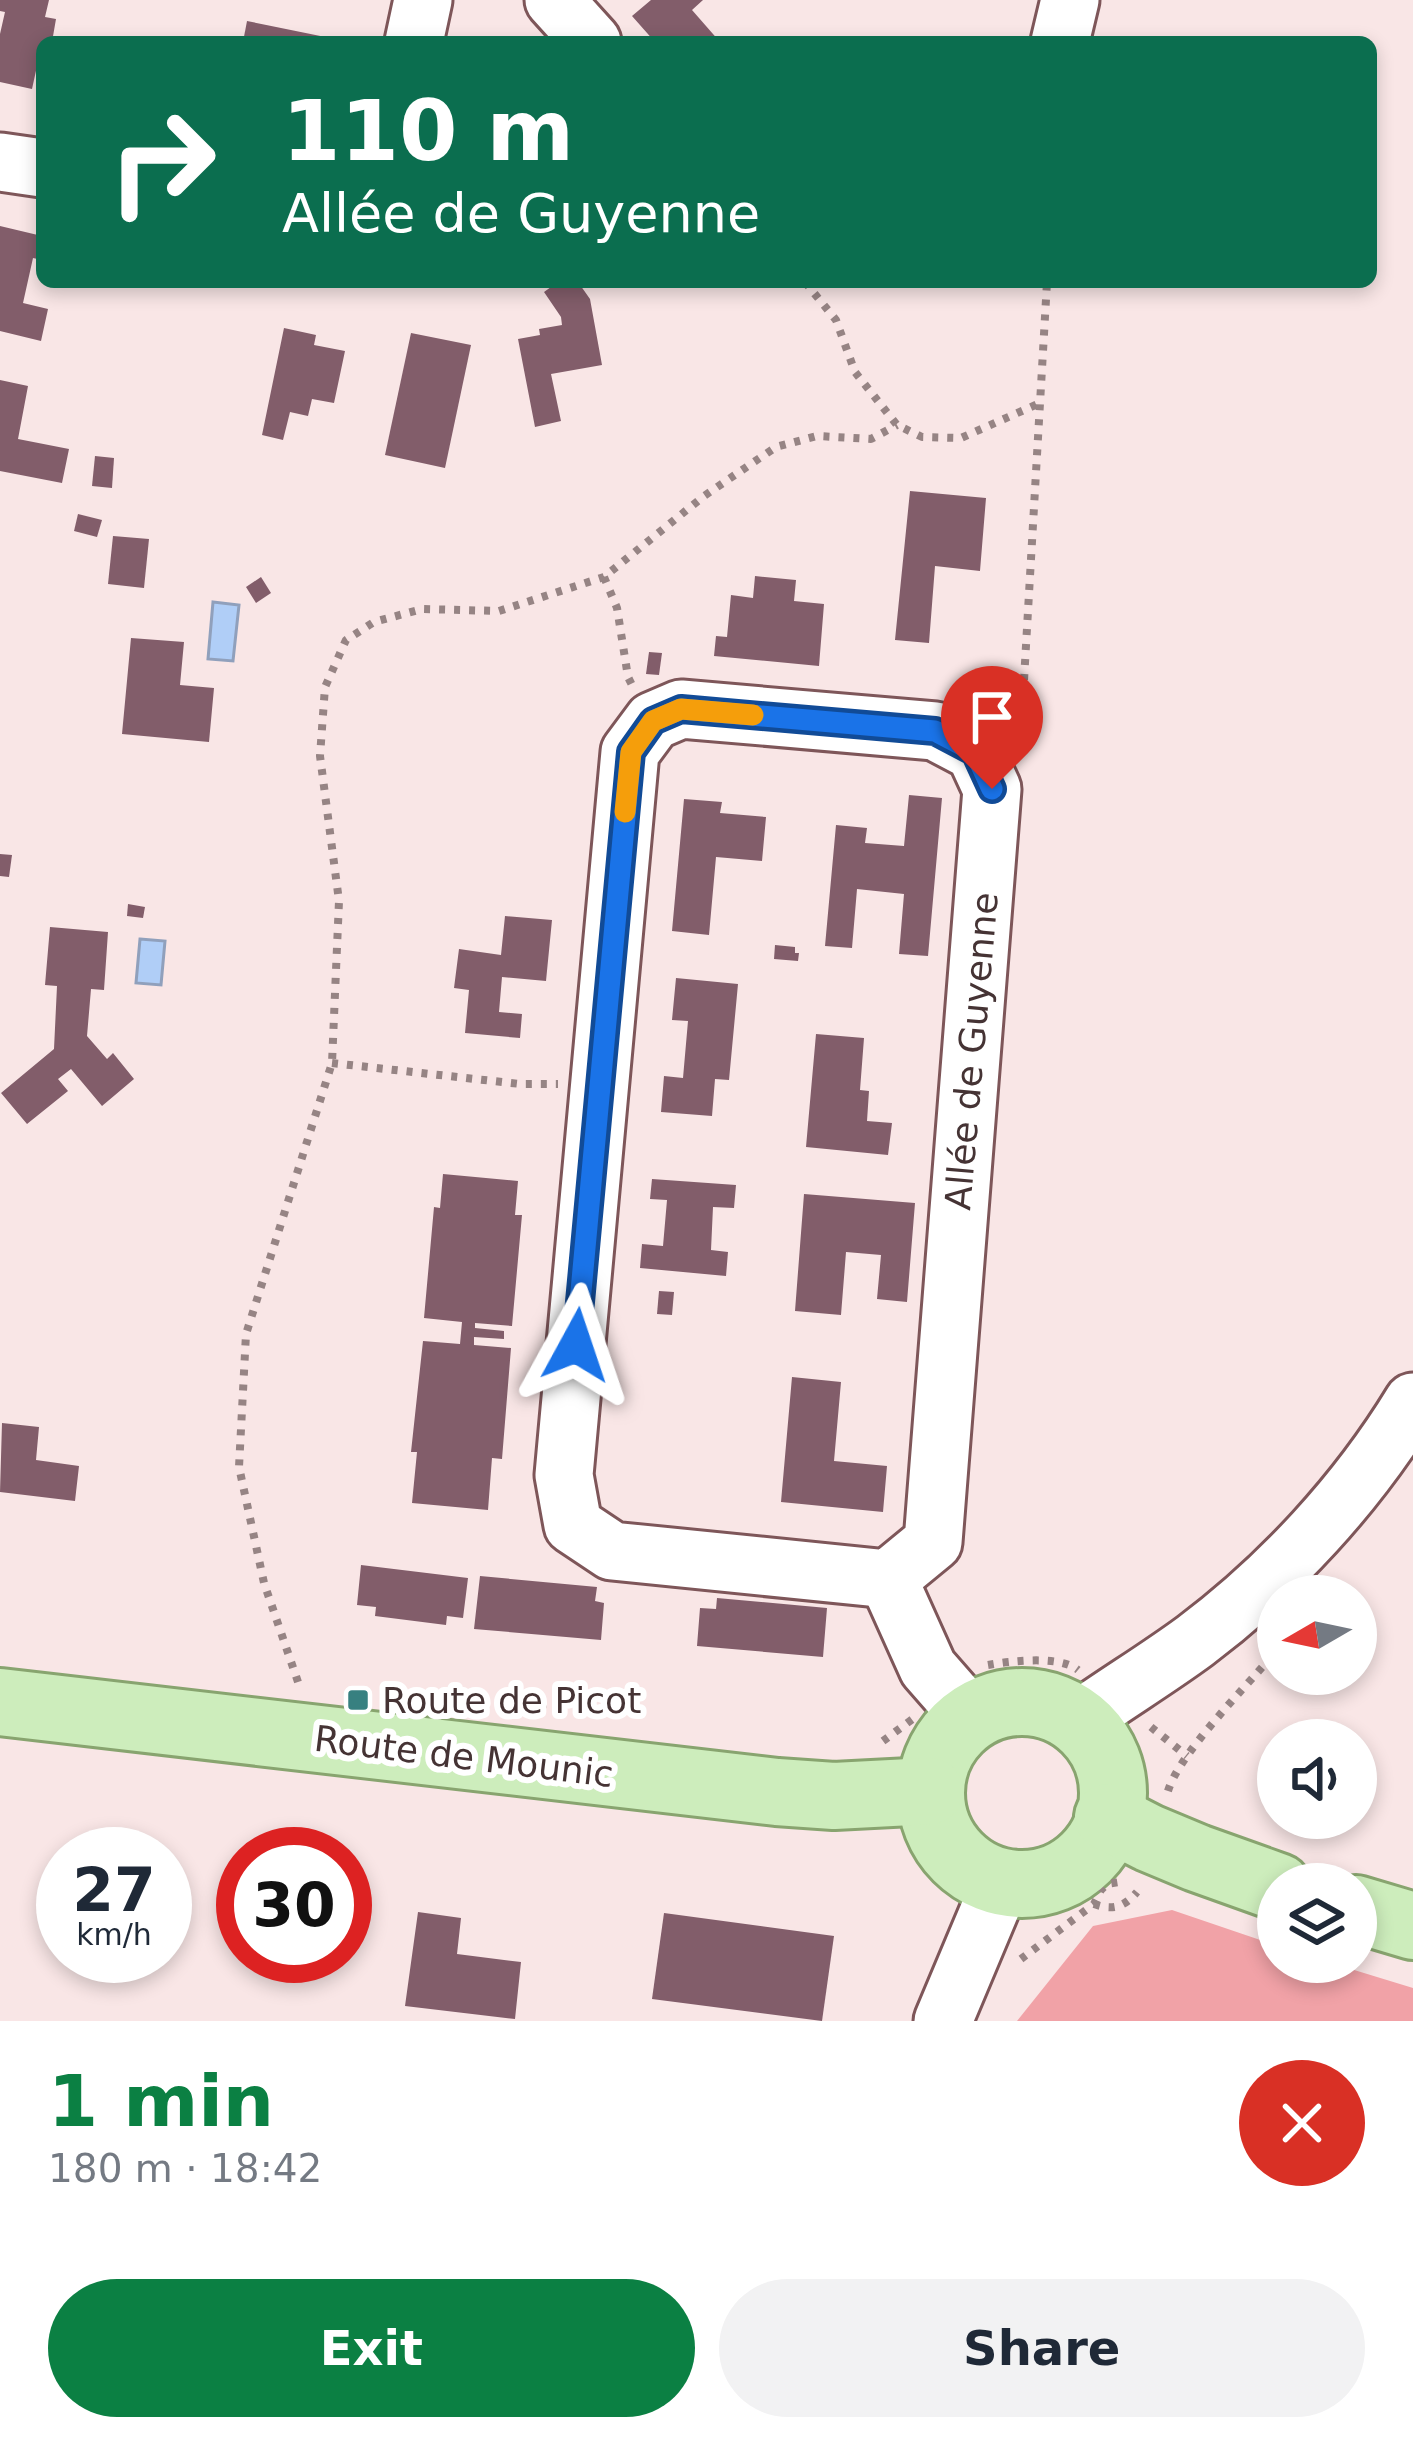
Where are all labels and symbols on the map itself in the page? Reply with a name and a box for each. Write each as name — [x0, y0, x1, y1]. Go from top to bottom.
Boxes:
pin — [941, 666, 1043, 789]
street label: Allée de Guyenne — [937, 890, 1006, 1212]
position arrow — [513, 1282, 639, 1408]
north arrow — [1257, 1575, 1377, 1695]
place label: Route de Picot — [382, 1680, 641, 1721]
marker: Route de Picot — [345, 1687, 371, 1713]
street label: Route de Mounic — [312, 1718, 616, 1795]
speed limit sign: 30 — [216, 1827, 372, 1983]

